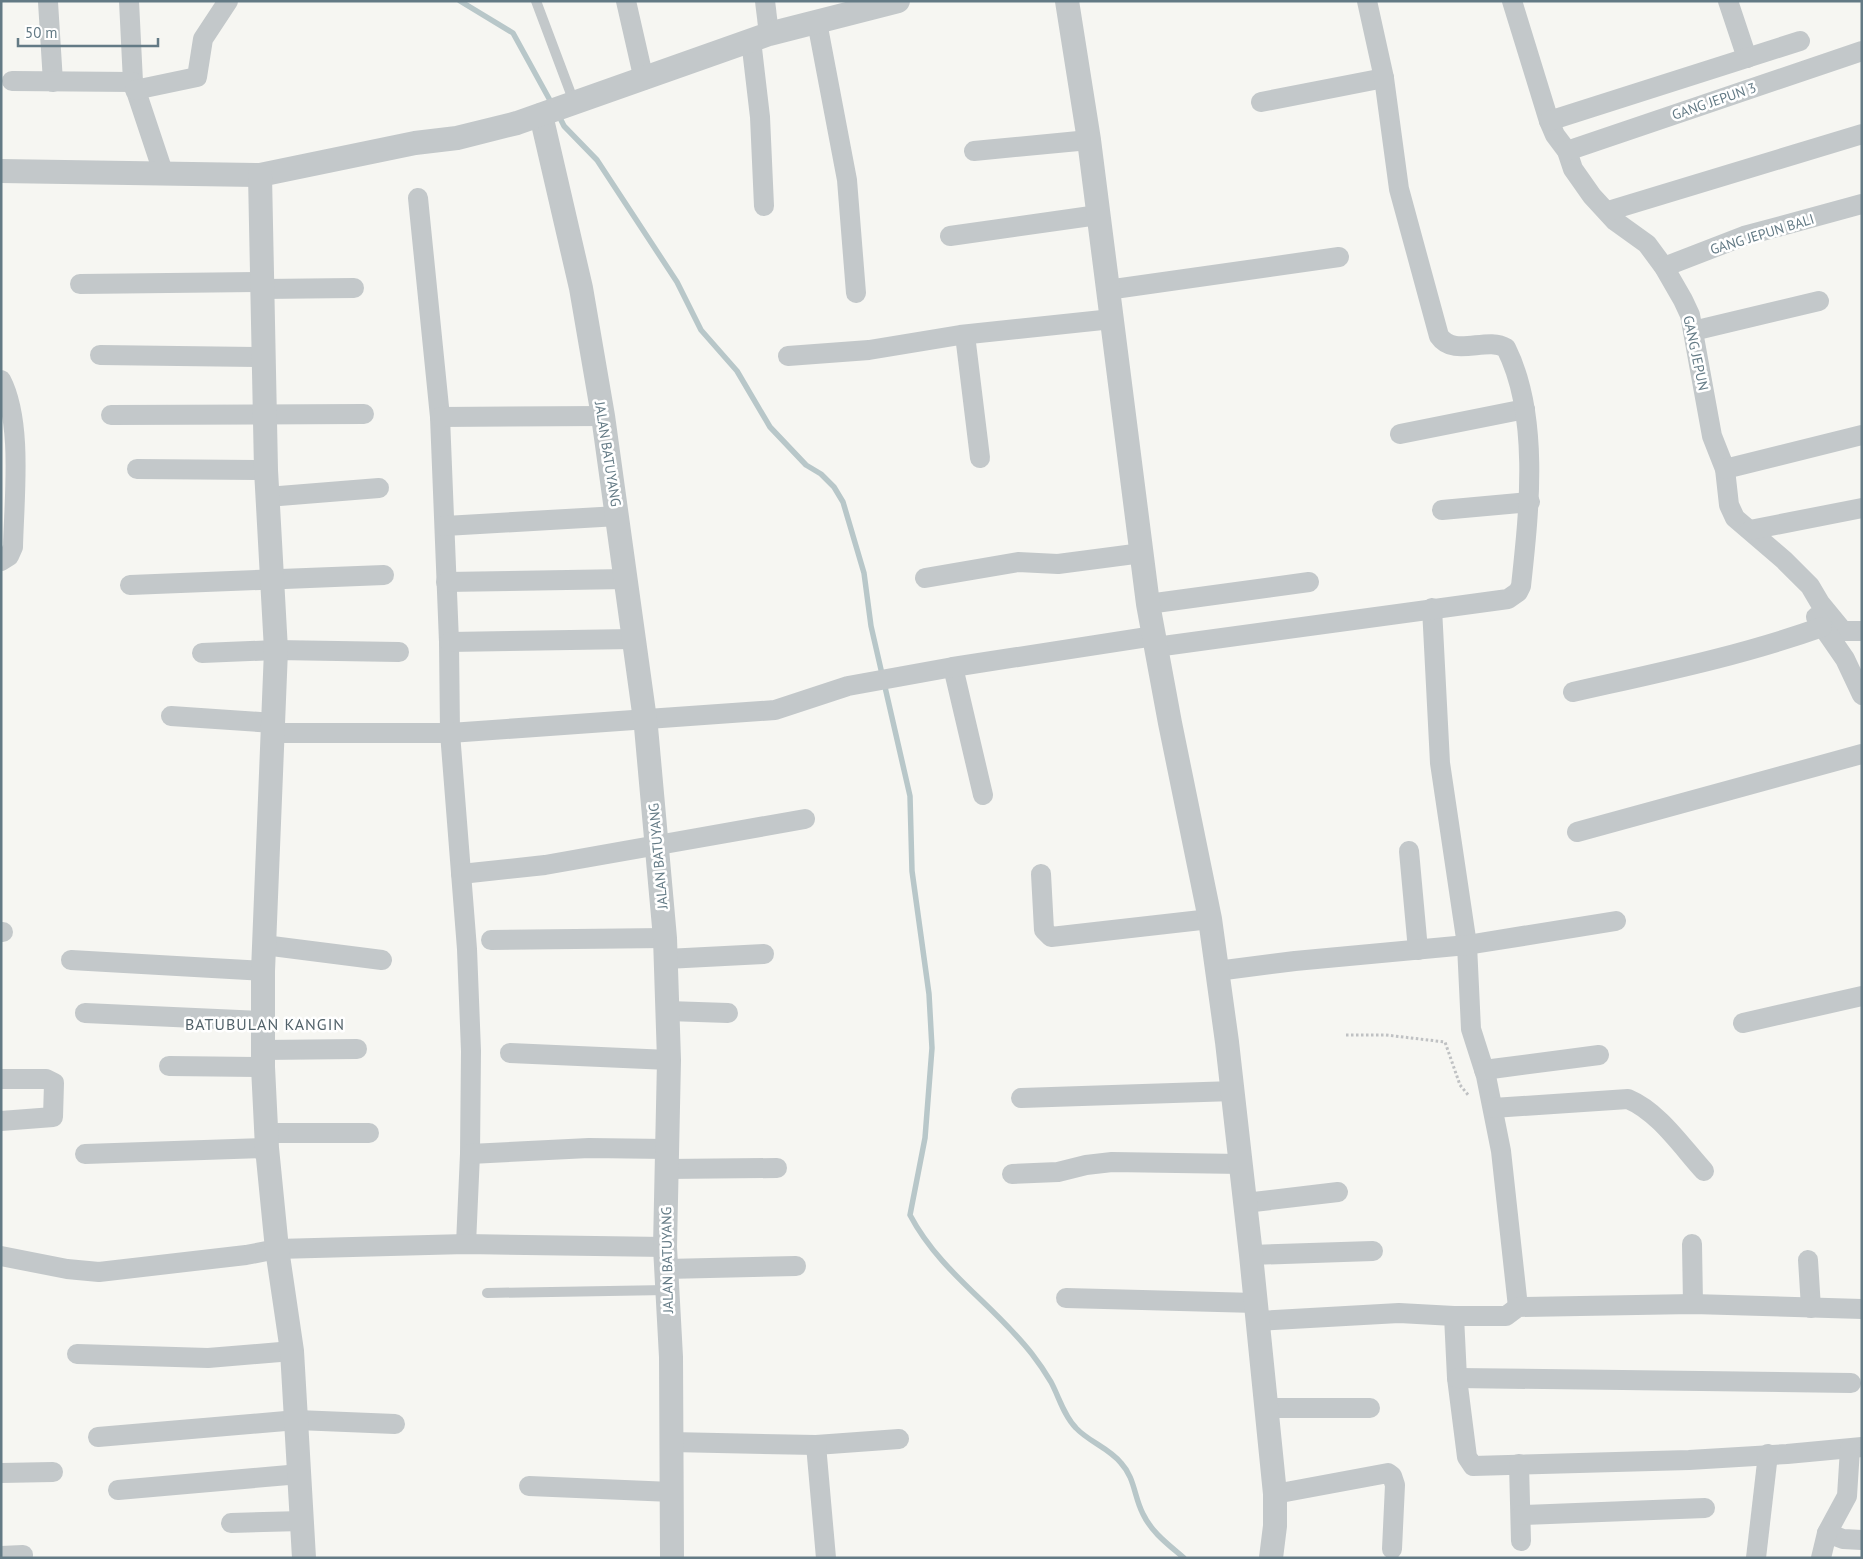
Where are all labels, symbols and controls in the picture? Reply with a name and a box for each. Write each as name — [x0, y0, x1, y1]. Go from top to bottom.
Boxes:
scale bar — [18, 15, 158, 47]
text: 50 m — [25, 23, 58, 42]
street label: GANG JEPUN 3 — [1670, 78, 1758, 124]
street label: GANG JEPUN BALI — [1708, 210, 1816, 258]
street label: GANG JEPUN — [1679, 314, 1713, 392]
street label: JALAN BATUYANG — [591, 399, 625, 508]
street label: JALAN BATUYANG — [644, 802, 672, 911]
district label: BATUBULAN KANGIN — [185, 1014, 345, 1034]
street label: JALAN BATUYANG — [657, 1207, 677, 1314]

